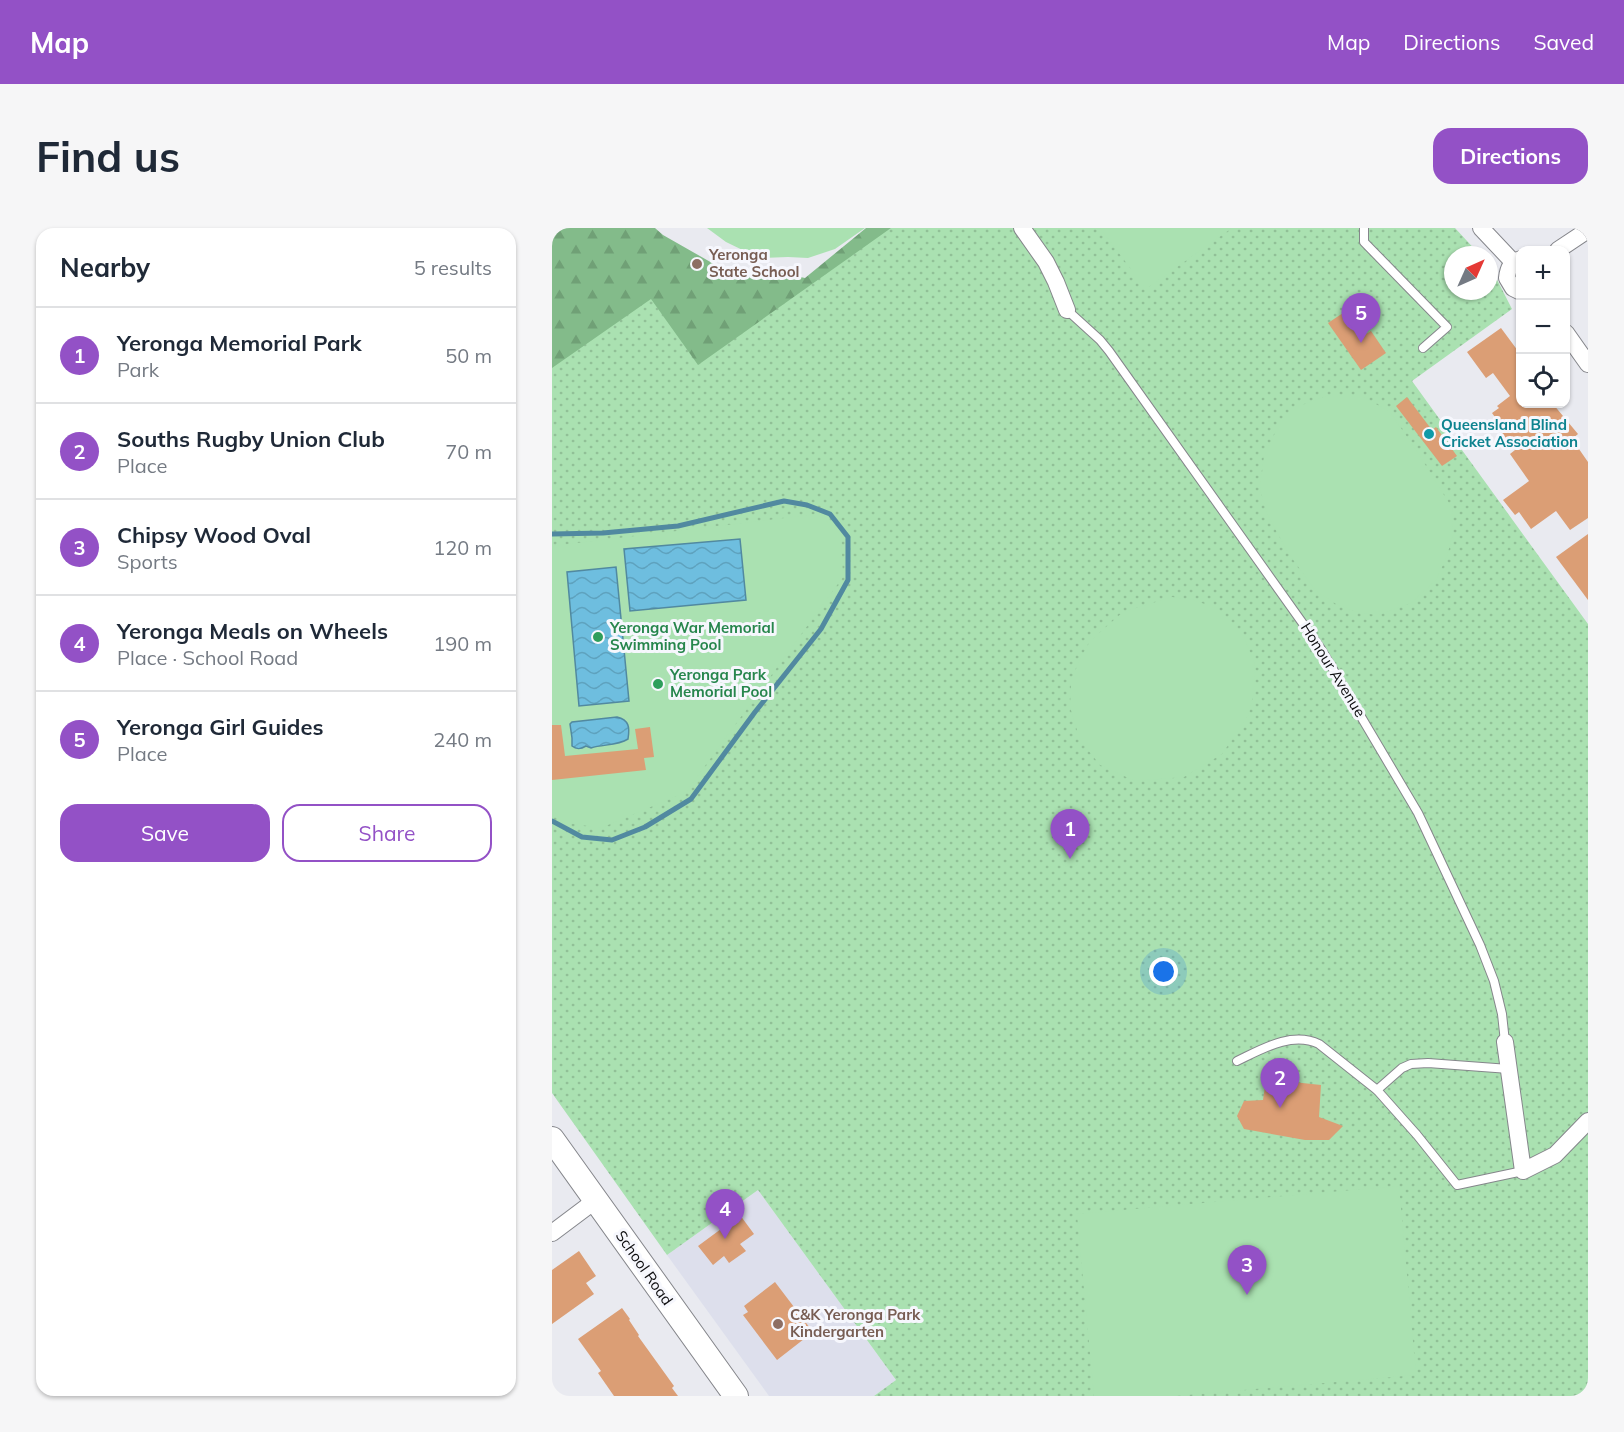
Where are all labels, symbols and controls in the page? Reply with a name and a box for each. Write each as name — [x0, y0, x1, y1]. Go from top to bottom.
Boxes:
text: Map — [30, 25, 89, 60]
text: Map — [1327, 29, 1370, 55]
text: Directions — [1403, 29, 1500, 55]
text: Saved — [1533, 29, 1594, 55]
button: Directions — [1433, 128, 1588, 184]
text: Find us — [36, 130, 180, 183]
place label: Yeronga State School — [708, 245, 799, 281]
north arrow — [1444, 246, 1498, 300]
map controls — [1516, 246, 1570, 408]
button: + — [1516, 246, 1570, 300]
text: Nearby — [60, 251, 150, 284]
text: 5 results — [414, 255, 492, 280]
marker: Yeronga State School — [690, 257, 704, 271]
pin: 5 — [1342, 294, 1380, 343]
button: − — [1516, 300, 1570, 354]
text: Yeronga Memorial Park — [117, 329, 362, 357]
text: 1 — [74, 343, 86, 368]
text: 50 m — [445, 343, 492, 368]
button: locate — [1516, 354, 1570, 408]
text: Park — [117, 357, 159, 382]
place label: Queensland Blind Cricket Association — [1441, 415, 1578, 451]
text: Souths Rugby Union Club — [117, 425, 385, 453]
marker: Queensland Blind Cricket Association — [1422, 427, 1436, 441]
text: 2 — [74, 439, 86, 464]
text: 70 m — [445, 439, 492, 464]
text: Place — [117, 453, 167, 478]
text: Chipsy Wood Oval — [117, 521, 311, 549]
text: 3 — [74, 535, 86, 560]
text: 120 m — [433, 535, 492, 560]
text: Sports — [117, 549, 178, 574]
text: Yeronga Meals on Wheels — [117, 617, 388, 645]
place label: Yeronga War Memorial Swimming Pool — [609, 618, 775, 654]
street label: Honour Avenue — [1297, 619, 1370, 720]
marker: Yeronga War Memorial Swimming Pool — [591, 630, 605, 644]
text: 4 — [74, 631, 86, 656]
text: 190 m — [433, 631, 492, 656]
text: Place · School Road — [117, 645, 298, 670]
place label: Yeronga Park Memorial Pool — [669, 665, 772, 701]
marker: Yeronga Park Memorial Pool — [651, 677, 665, 691]
text: Yeronga Girl Guides — [117, 713, 323, 741]
text: 5 — [74, 727, 86, 752]
text: 240 m — [433, 727, 492, 752]
text: Place — [117, 741, 167, 766]
button: Save — [60, 804, 270, 862]
button: Share — [282, 804, 492, 862]
pin: 1 — [1050, 810, 1090, 859]
your location — [1149, 957, 1178, 986]
pin: 2 — [1260, 1058, 1300, 1108]
pin: 4 — [706, 1190, 744, 1239]
street label: School Road — [612, 1227, 677, 1309]
pin: 3 — [1228, 1246, 1266, 1295]
place label: C&K Yeronga Park Kindergarten — [790, 1305, 921, 1341]
marker: C&K Yeronga Park Kindergarten — [771, 1317, 785, 1331]

